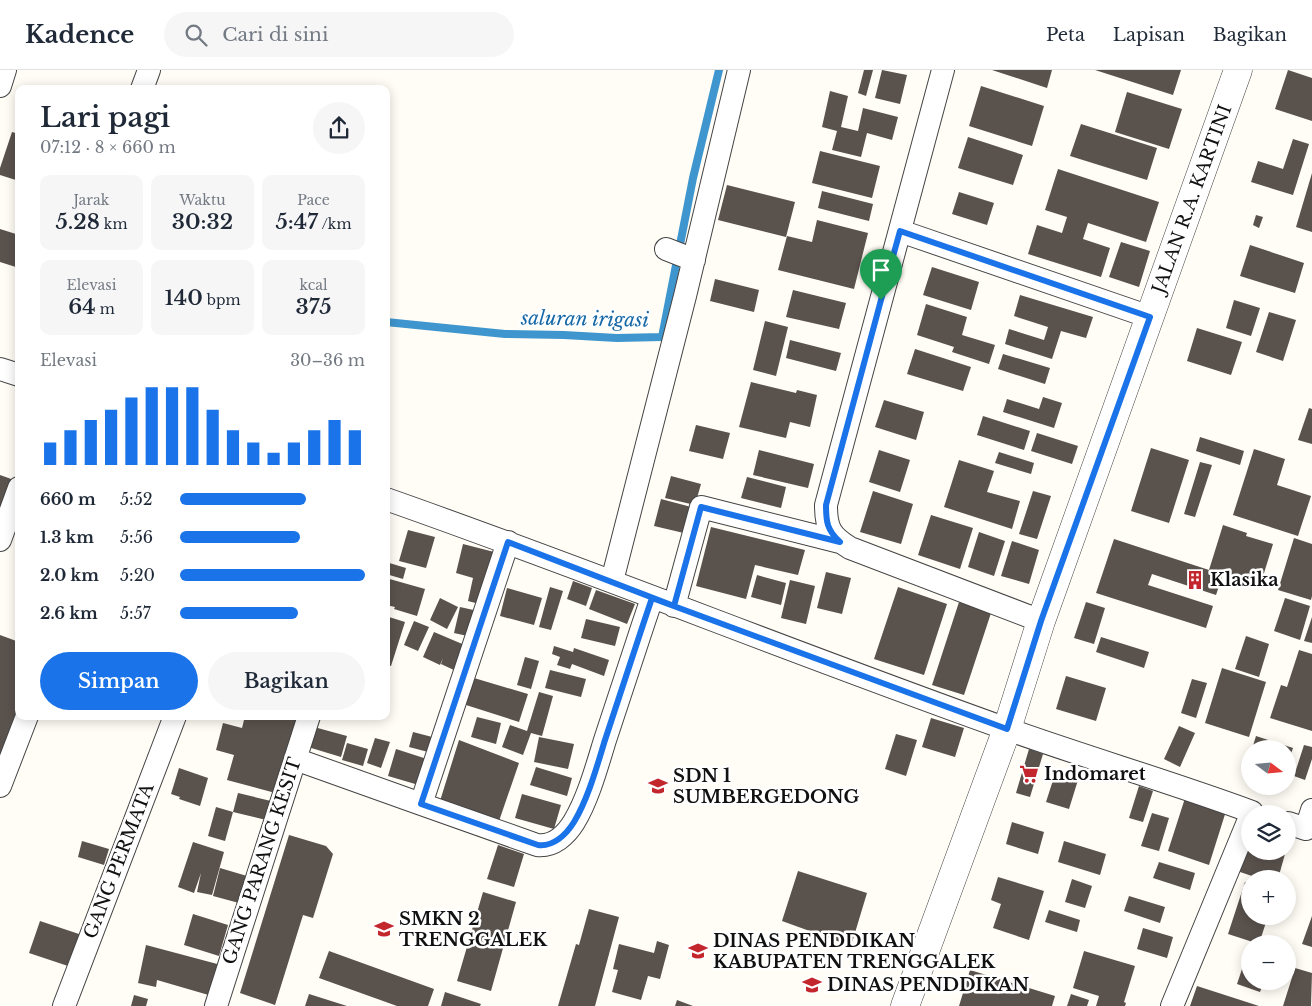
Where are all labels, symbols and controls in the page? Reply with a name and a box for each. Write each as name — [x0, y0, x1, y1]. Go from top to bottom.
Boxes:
search box — [164, 12, 514, 57]
text: Kadence — [25, 20, 134, 49]
icon: search — [182, 21, 210, 49]
text: Cari di sini — [222, 23, 328, 46]
text: Peta — [1046, 24, 1085, 46]
text: Lapisan — [1113, 24, 1185, 46]
text: Bagikan — [1213, 24, 1287, 46]
text: Lari pagi — [40, 100, 170, 135]
button: share — [313, 102, 365, 154]
street label: JALAN R.A. KARTINI — [1147, 102, 1236, 298]
text: 07:12 · 8 × 660 m — [40, 137, 176, 157]
text: Jarak — [74, 191, 109, 209]
text: Waktu — [179, 191, 226, 209]
text: Pace — [297, 191, 330, 209]
text: 5.28 — [56, 209, 100, 235]
text: 30:32 — [172, 209, 233, 235]
text: 5:47 — [276, 209, 318, 235]
text: km — [100, 215, 128, 233]
text: /km — [318, 215, 352, 233]
pin — [860, 249, 902, 300]
icon: arrive — [867, 256, 895, 284]
text: Elevasi — [67, 276, 116, 294]
text: kcal — [300, 276, 327, 294]
text: 140 — [165, 285, 203, 311]
text: bpm — [203, 291, 240, 309]
text: 64 — [68, 294, 96, 320]
text: 375 — [296, 294, 332, 320]
text: m — [96, 300, 115, 318]
water label: saluran irigasi — [520, 306, 650, 332]
text: Elevasi — [40, 350, 97, 370]
text: 30–36 m — [290, 350, 365, 370]
text: 660 m — [40, 489, 96, 509]
text: 5:52 — [120, 489, 153, 509]
text: 1.3 km — [40, 527, 94, 547]
text: 5:56 — [120, 527, 153, 547]
text: 2.0 km — [40, 565, 99, 585]
text: 5:20 — [120, 565, 155, 585]
building icon: Klasika — [1184, 569, 1206, 591]
place label: Klasika — [1210, 569, 1279, 591]
text: 2.6 km — [40, 603, 98, 623]
text: 5:57 — [120, 603, 151, 623]
button: Simpan — [40, 652, 198, 710]
button: Bagikan — [208, 652, 365, 710]
north arrow — [1241, 740, 1296, 795]
map controls — [1241, 740, 1296, 990]
street label: GANG PARANG KESIT — [218, 754, 306, 967]
supermarket icon: Indomaret — [1018, 763, 1040, 785]
place label: Indomaret — [1044, 763, 1146, 785]
place label: SDN 1 SUMBERGEDONG — [673, 765, 859, 808]
school or university icon: SDN 1 SUMBERGEDONG — [647, 775, 669, 797]
street label: GANG PERMATA — [79, 779, 159, 942]
button: layers — [1241, 805, 1296, 860]
button: + — [1241, 870, 1296, 925]
place label: SMKN 2 TRENGGALEK — [399, 908, 548, 951]
school or university icon: SMKN 2 TRENGGALEK — [373, 918, 395, 940]
place label: DINAS PENDDIKAN KABUPATEN TRENGGALEK — [713, 930, 996, 973]
button: − — [1241, 935, 1296, 990]
school or university icon: DINAS PENDDIKAN KABUPATEN TRENGGALEK — [687, 940, 709, 962]
school or university icon: DINAS PENDDIKAN — [801, 974, 823, 996]
place label: DINAS PENDDIKAN — [827, 974, 1029, 996]

